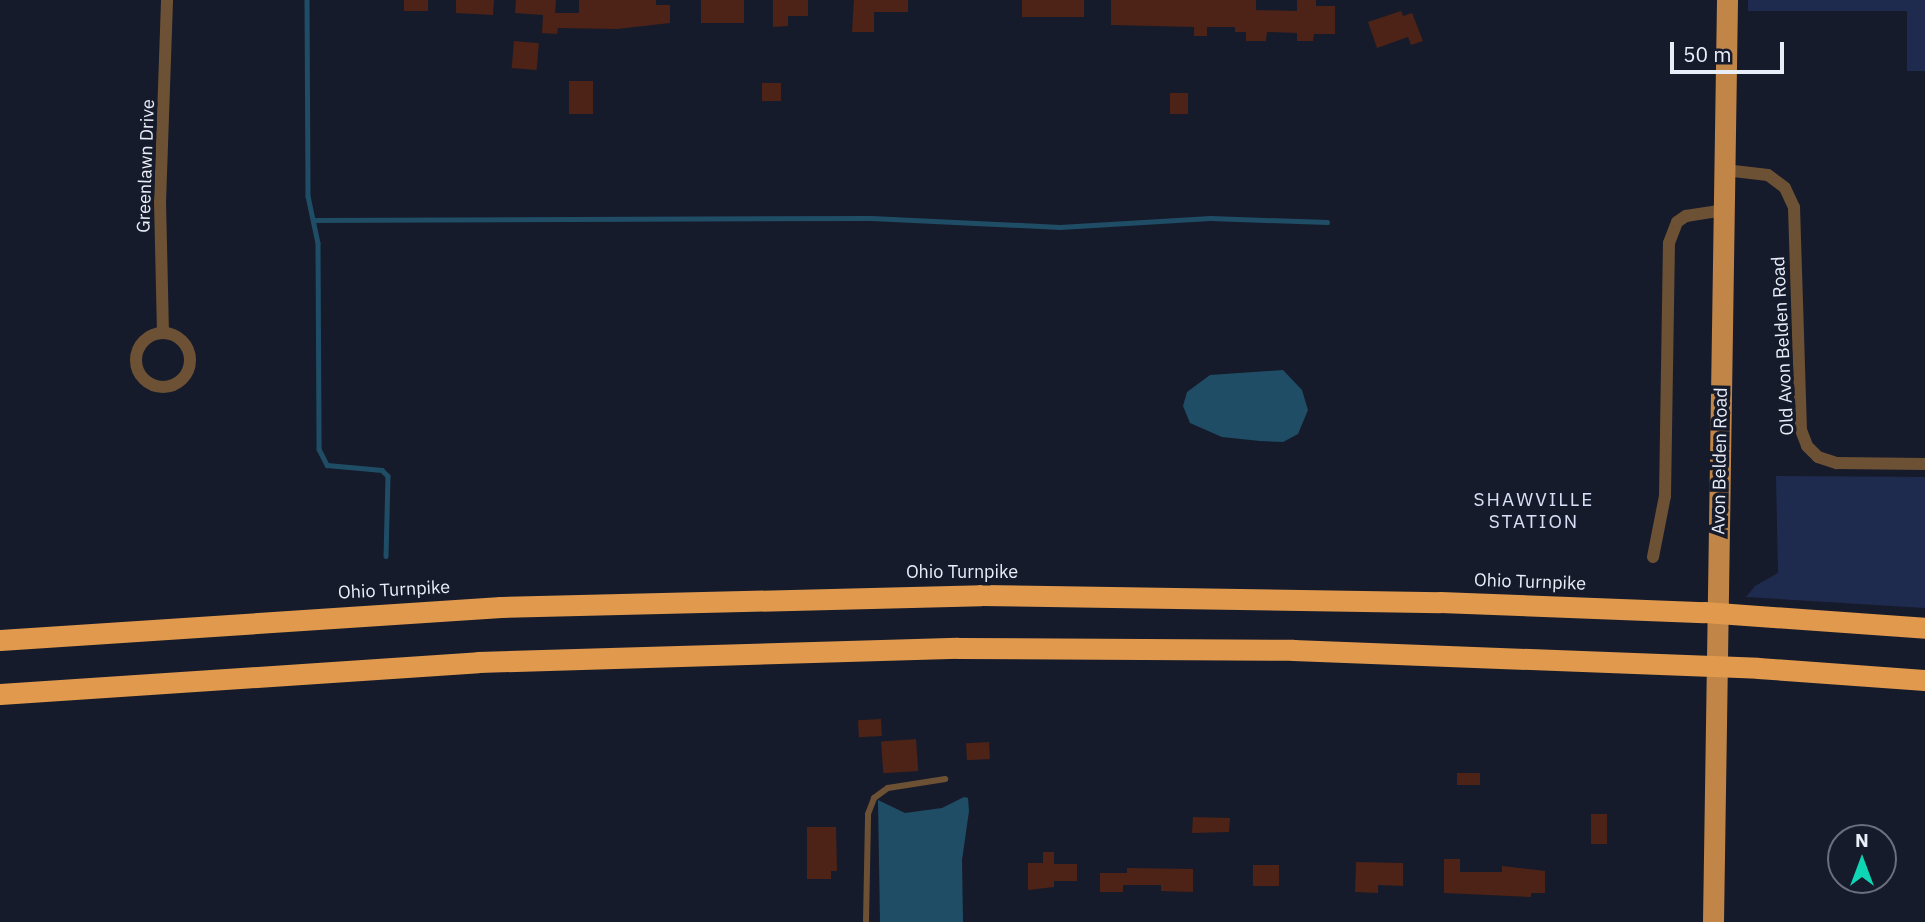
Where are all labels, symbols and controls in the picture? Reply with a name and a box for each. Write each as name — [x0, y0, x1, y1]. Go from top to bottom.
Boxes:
scale bar — [1673, 28, 1787, 72]
text: 50 m — [1683, 40, 1732, 68]
street label: Greenlawn Drive — [133, 99, 159, 233]
street label: Old Avon Belden Road — [1768, 256, 1798, 436]
street label: Avon Belden Road — [1708, 387, 1732, 535]
district label: SHAWVILLE STATION — [1475, 489, 1593, 533]
street label: Ohio Turnpike — [906, 561, 1018, 583]
street label: Ohio Turnpike — [1474, 569, 1586, 595]
street label: Ohio Turnpike — [337, 576, 451, 604]
north arrow — [1827, 824, 1897, 894]
text: N — [1855, 828, 1869, 852]

